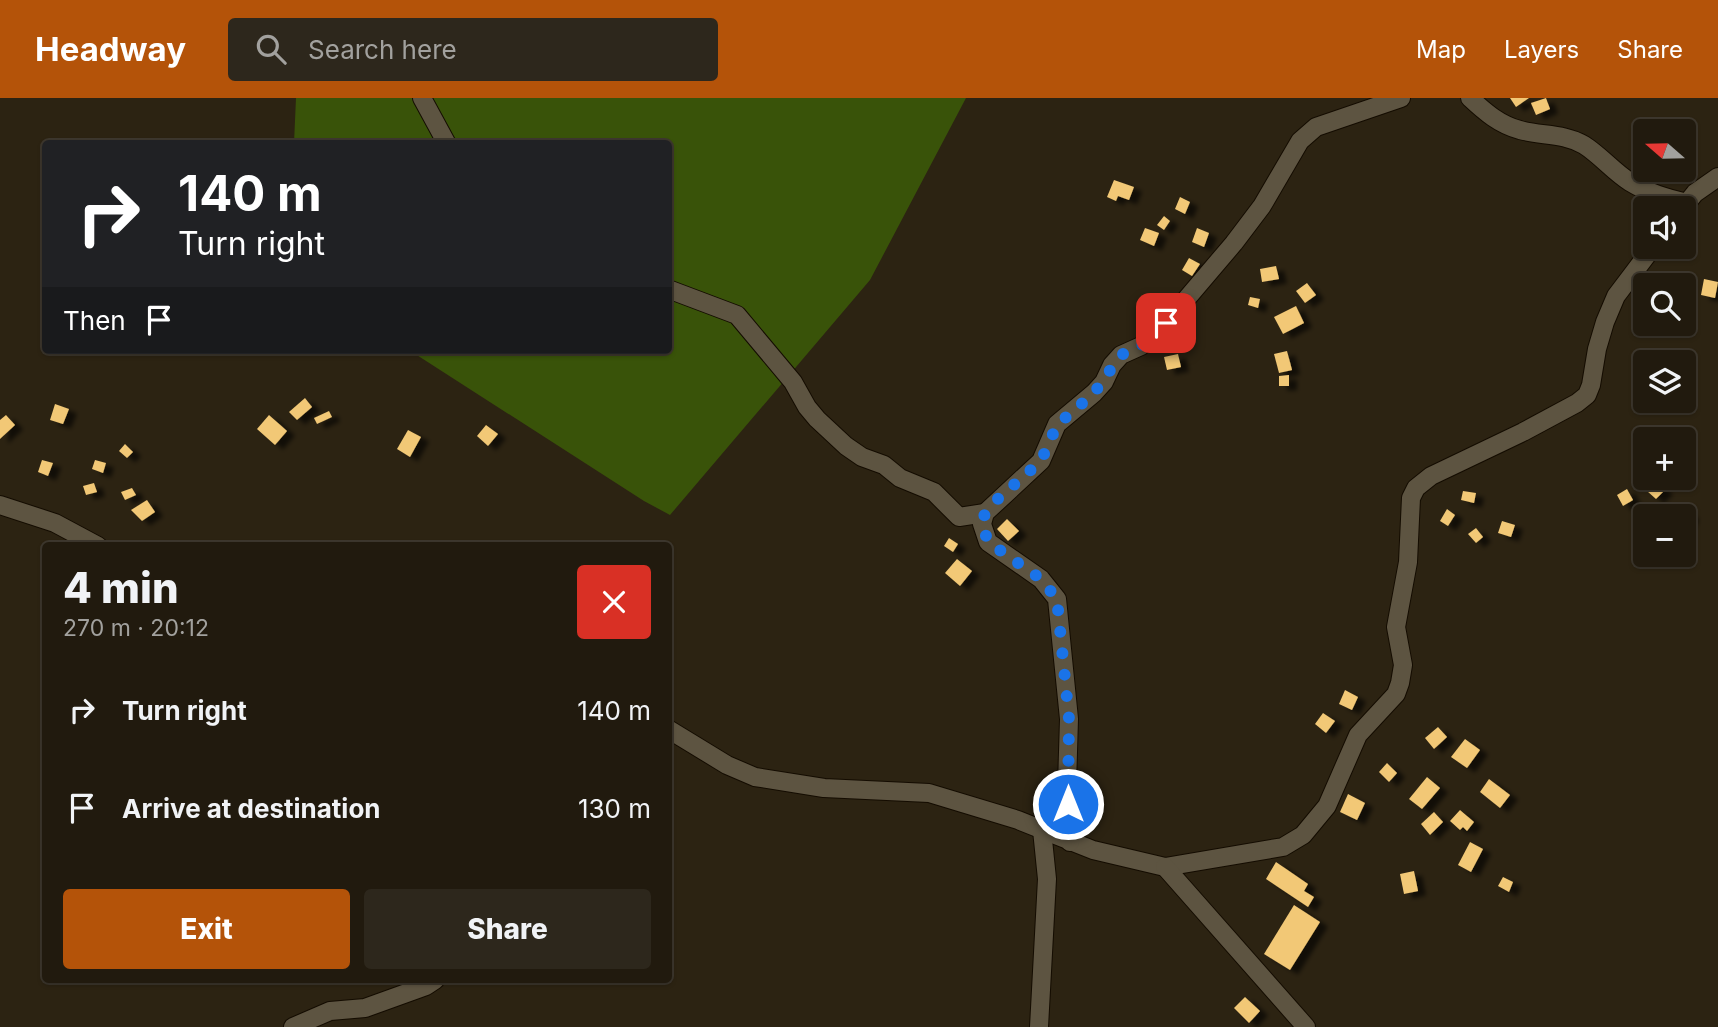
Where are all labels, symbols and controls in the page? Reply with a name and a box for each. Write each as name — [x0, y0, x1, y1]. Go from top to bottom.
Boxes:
search box — [228, 18, 718, 81]
text: Headway — [35, 29, 186, 69]
icon: search — [252, 30, 290, 68]
text: Search here — [308, 34, 457, 65]
text: Map — [1416, 35, 1466, 64]
text: Layers — [1504, 35, 1579, 64]
text: Share — [1617, 35, 1683, 64]
north arrow — [1633, 119, 1696, 182]
map controls — [1633, 119, 1696, 567]
text: 140 m — [178, 164, 322, 223]
icon: right — [63, 168, 154, 259]
button: sound — [1633, 196, 1696, 259]
text: Turn right — [178, 224, 325, 263]
button: search — [1633, 273, 1696, 336]
pin — [1136, 293, 1196, 353]
icon: arrive — [140, 301, 178, 339]
icon: arrive — [1147, 304, 1185, 342]
text: Then — [63, 305, 126, 336]
button: layers — [1633, 350, 1696, 413]
button: + — [1633, 427, 1696, 490]
button: − — [1633, 504, 1696, 567]
text: 4 min — [63, 562, 179, 613]
button: close — [577, 565, 651, 639]
text: 270 m · 20:12 — [63, 614, 209, 642]
icon: right — [63, 691, 101, 729]
text: Turn right — [122, 695, 247, 726]
text: 140 m — [577, 695, 651, 726]
position arrow — [1031, 767, 1105, 841]
icon: arrive — [63, 789, 101, 827]
text: Arrive at destination — [122, 793, 381, 824]
text: 130 m — [578, 793, 651, 824]
button: Exit — [63, 889, 350, 969]
button: Share — [364, 889, 651, 969]

